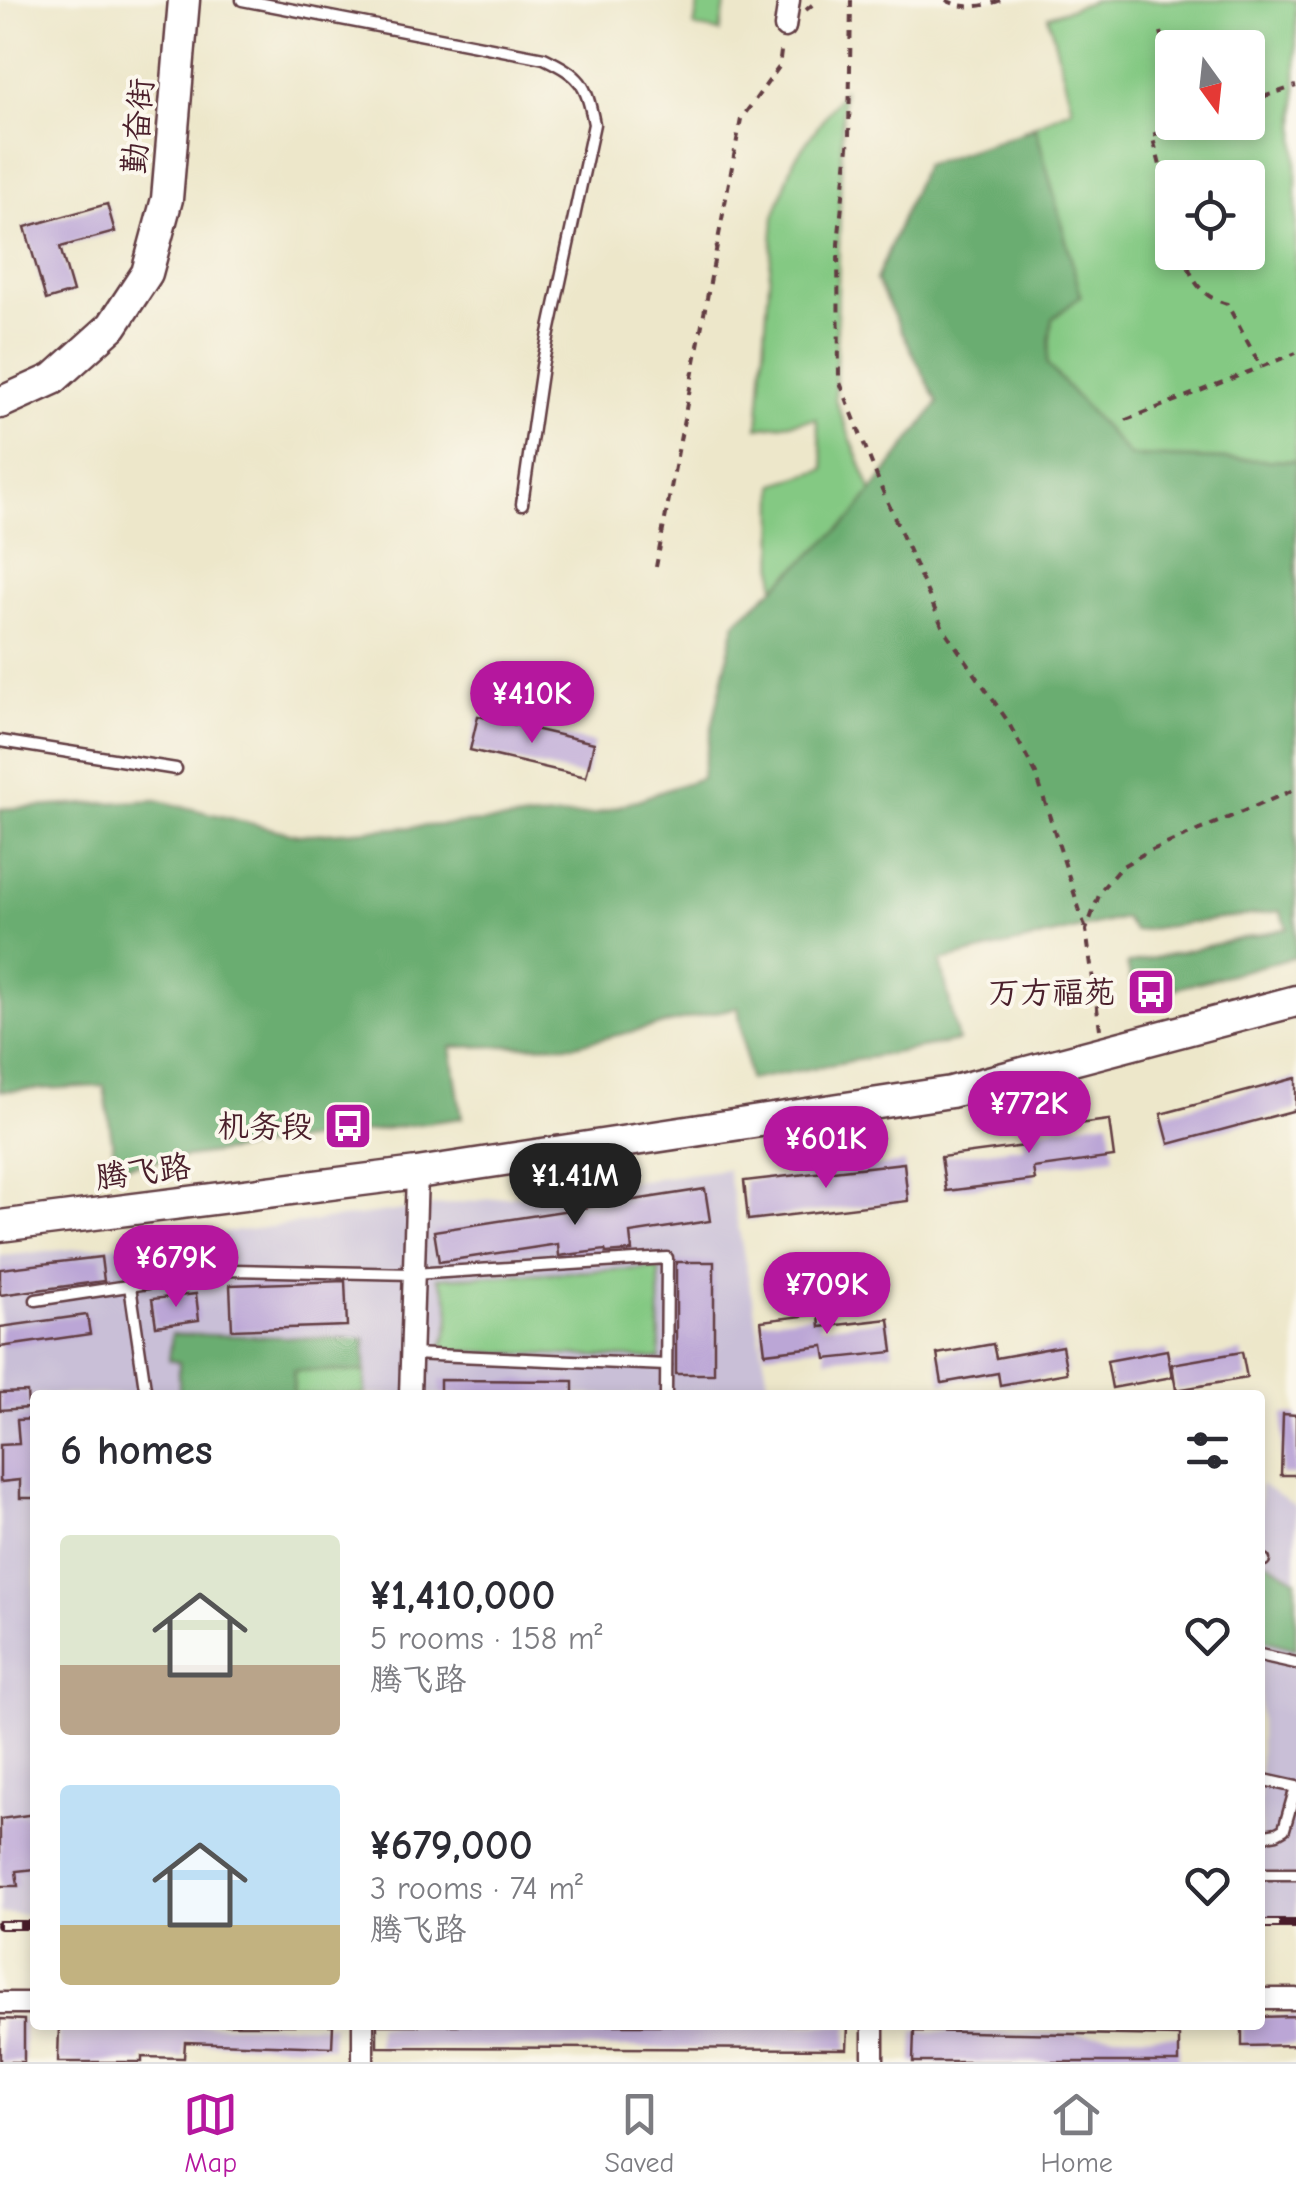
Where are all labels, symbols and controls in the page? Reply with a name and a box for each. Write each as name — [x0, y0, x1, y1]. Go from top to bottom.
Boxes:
north arrow — [1155, 30, 1265, 140]
map controls — [1155, 30, 1265, 270]
street label: 勤奋街 — [115, 77, 161, 175]
button: locate — [1155, 160, 1265, 270]
pin: ¥410K — [462, 661, 602, 746]
text: ¥410K — [492, 675, 572, 712]
bus stop icon: 万方福苑 — [1125, 966, 1177, 1018]
place label: 万方福苑 — [988, 974, 1116, 1011]
pin: ¥772K — [959, 1071, 1099, 1156]
text: ¥772K — [990, 1085, 1068, 1122]
bus stop icon: 机务段 — [322, 1100, 374, 1152]
pin: ¥601K — [756, 1106, 896, 1191]
place label: 机务段 — [217, 1108, 313, 1145]
text: ¥601K — [785, 1120, 867, 1157]
pin: ¥1.41M — [494, 1143, 656, 1228]
street label: 腾飞路 — [93, 1148, 193, 1196]
text: ¥1.41M — [531, 1157, 619, 1194]
pin: ¥679K — [106, 1225, 246, 1310]
text: ¥679K — [136, 1239, 217, 1276]
pin: ¥709K — [757, 1252, 897, 1337]
text: ¥709K — [785, 1266, 869, 1303]
icon: filters — [1180, 1423, 1235, 1478]
text: 6 homes — [60, 1426, 213, 1475]
text: ¥1,410,000 — [370, 1571, 556, 1620]
icon: home — [140, 1575, 260, 1695]
icon: heart — [1180, 1608, 1235, 1663]
text: 5 rooms · 158 m² — [370, 1620, 602, 1657]
text: 腾飞路 — [370, 1661, 466, 1698]
text: ¥679,000 — [370, 1821, 533, 1870]
icon: home — [140, 1825, 260, 1945]
icon: heart — [1180, 1858, 1235, 1913]
text: 3 rooms · 74 m² — [370, 1870, 583, 1907]
text: 腾飞路 — [370, 1911, 466, 1948]
tab: Map — [183, 2087, 238, 2179]
tab: Saved — [604, 2087, 674, 2179]
tab: Home — [1041, 2087, 1113, 2179]

